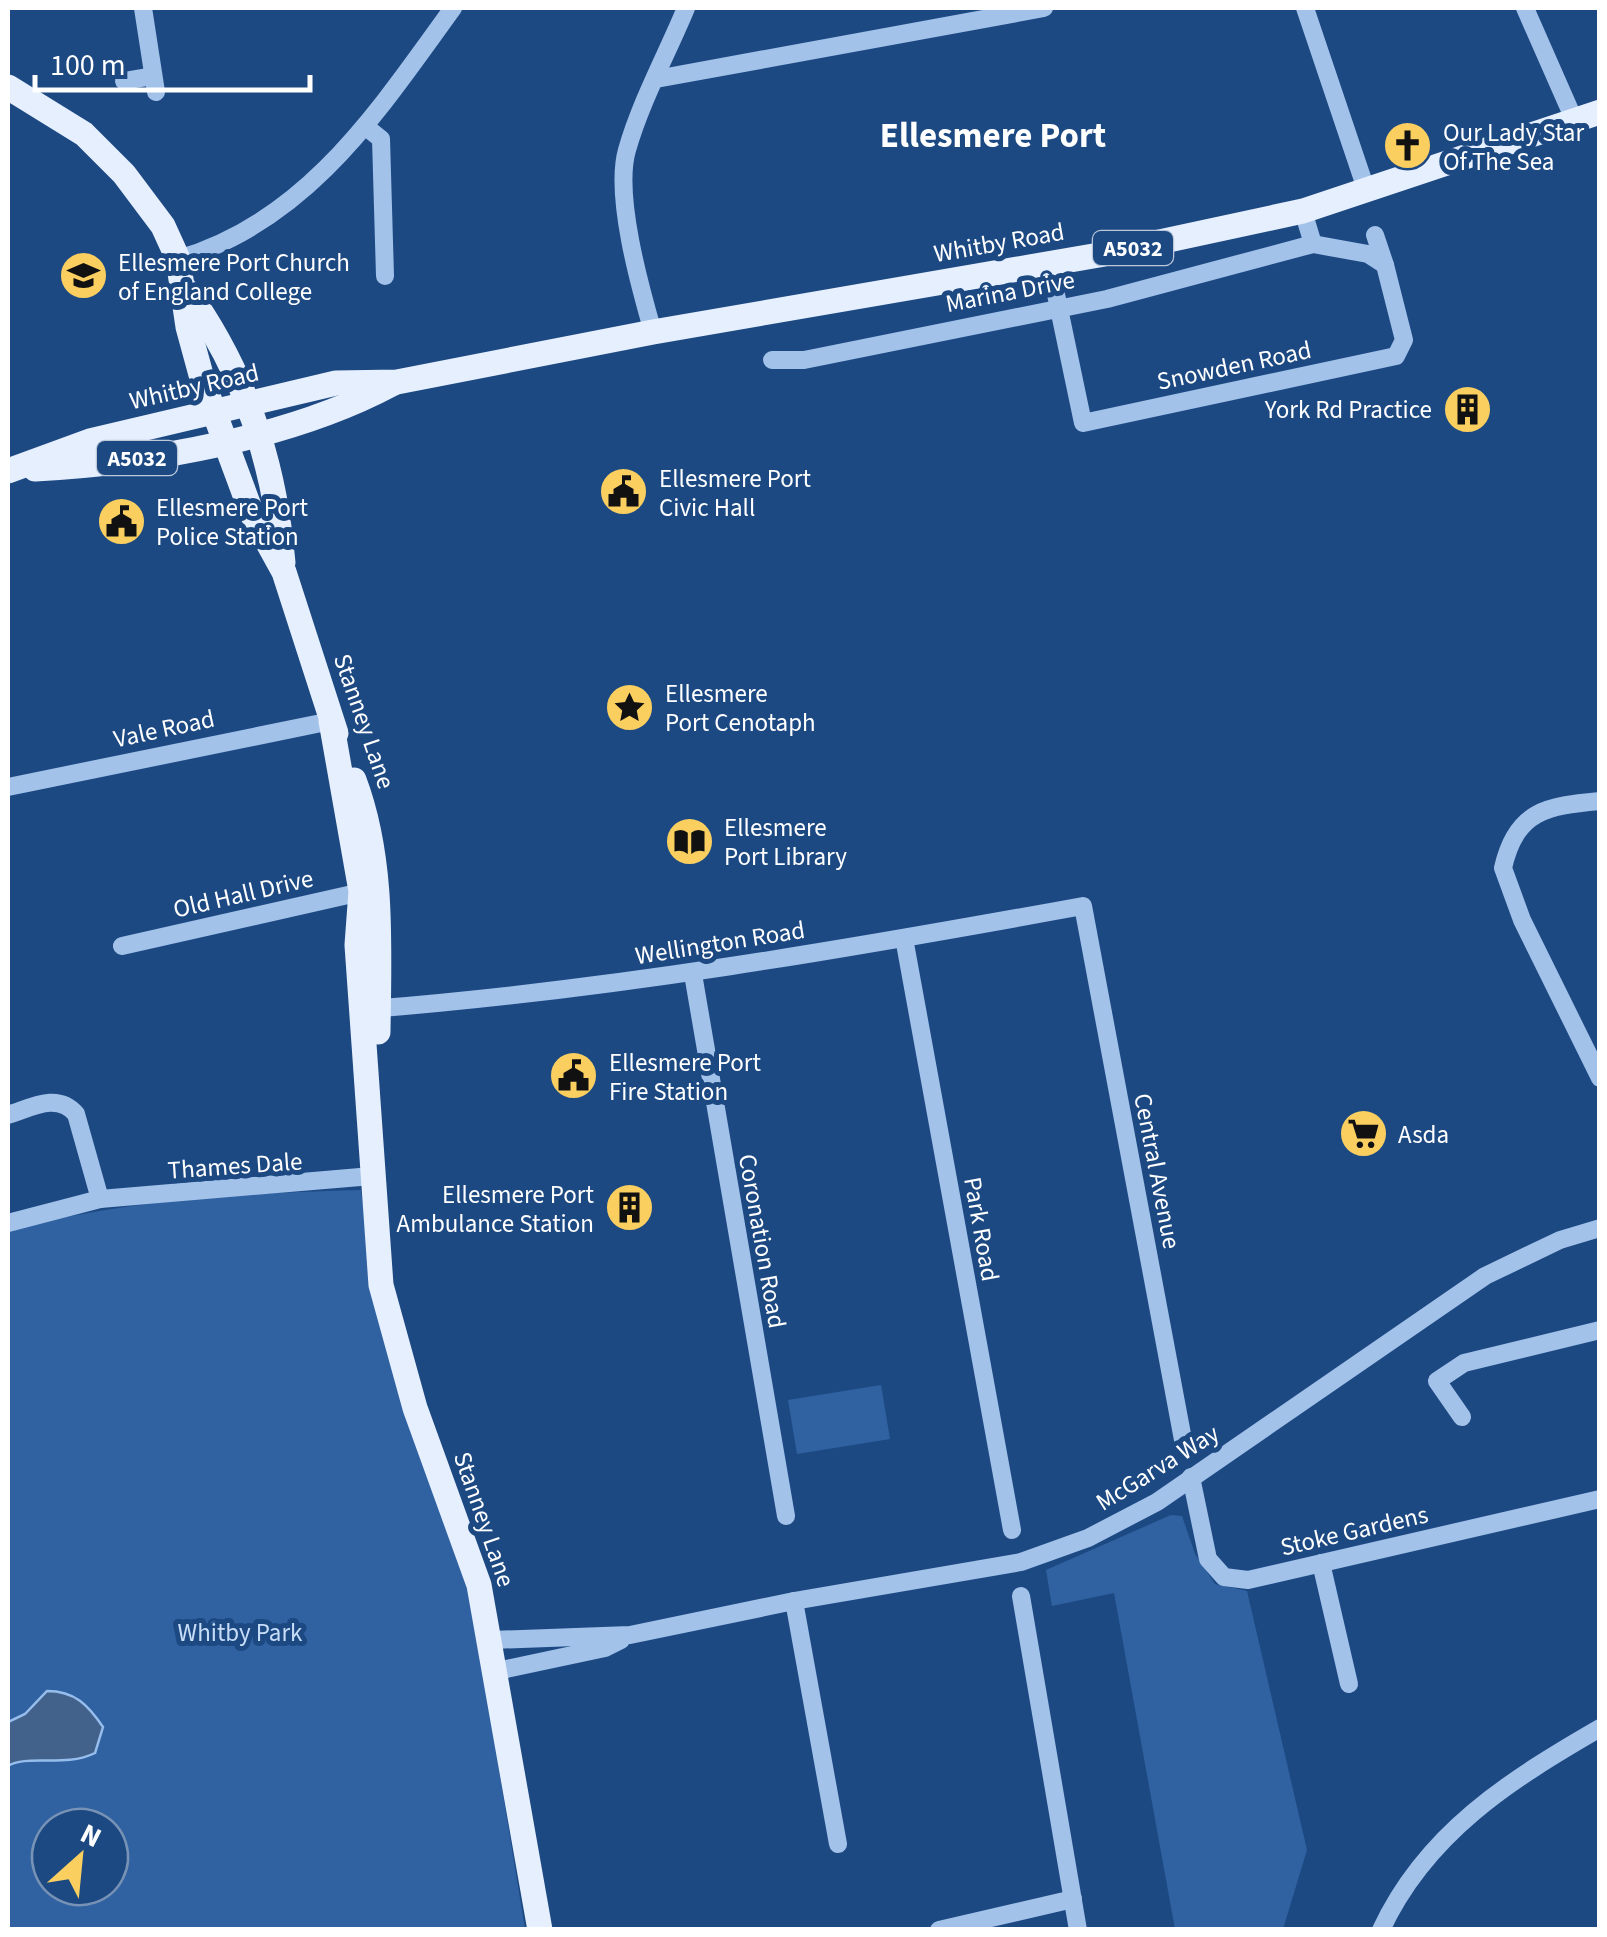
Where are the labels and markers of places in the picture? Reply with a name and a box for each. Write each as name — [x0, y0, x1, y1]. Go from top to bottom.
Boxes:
place label: Our Lady Star Of The Sea — [1443, 115, 1584, 180]
church icon: Our Lady Star Of The Sea — [1382, 120, 1434, 172]
place label: Ellesmere Port Church of England College — [118, 245, 350, 310]
school or university icon: Ellesmere Port Church of England College — [57, 250, 109, 302]
building icon: York Rd Practice — [1441, 383, 1493, 435]
place label: York Rd Practice — [1264, 392, 1432, 428]
place label: Ellesmere Port Civic Hall — [659, 461, 812, 526]
public building icon: Ellesmere Port Civic Hall — [598, 466, 650, 518]
place label: Ellesmere Port Police Station — [156, 490, 309, 555]
public building icon: Ellesmere Port Police Station — [95, 495, 147, 547]
place label: Ellesmere Port Cenotaph — [665, 676, 816, 741]
place icon: Ellesmere Port Cenotaph — [604, 681, 656, 733]
place label: Ellesmere Port Library — [724, 810, 847, 875]
library icon: Ellesmere Port Library — [663, 815, 715, 867]
place label: Ellesmere Port Fire Station — [609, 1045, 762, 1110]
public building icon: Ellesmere Port Fire Station — [548, 1050, 600, 1102]
supermarket icon: Asda — [1337, 1108, 1389, 1160]
place label: Asda — [1398, 1117, 1449, 1153]
place label: Ellesmere Port Ambulance Station — [397, 1177, 595, 1242]
building icon: Ellesmere Port Ambulance Station — [603, 1182, 655, 1234]

